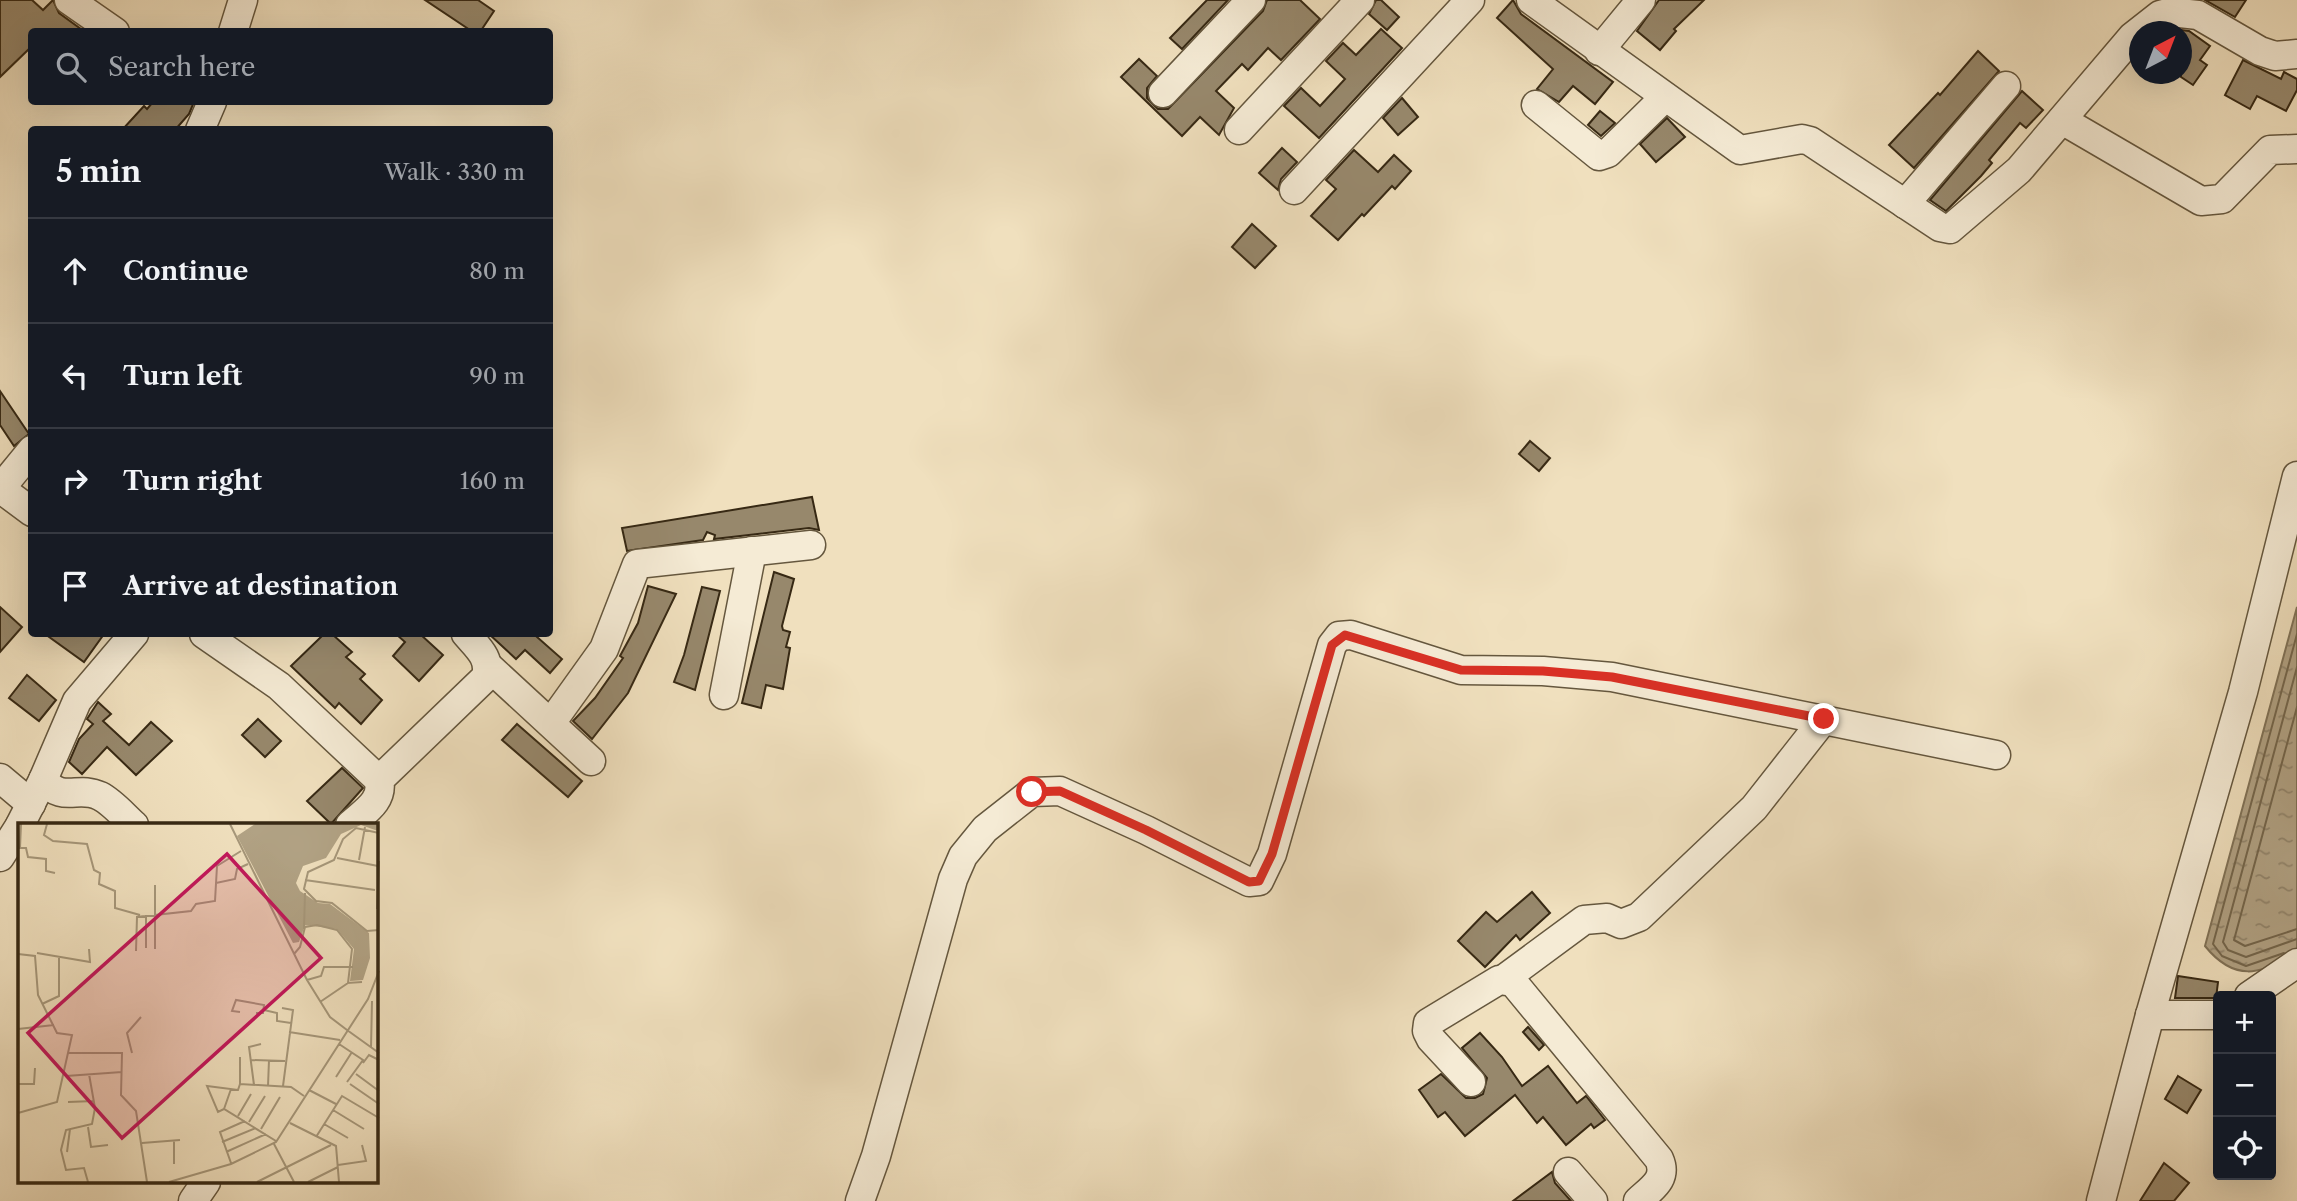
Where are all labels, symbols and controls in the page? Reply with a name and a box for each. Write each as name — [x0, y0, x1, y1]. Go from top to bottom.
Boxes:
north arrow — [2129, 21, 2192, 84]
search box — [28, 28, 553, 105]
icon: search — [52, 48, 90, 86]
text: Search here — [108, 51, 255, 83]
text: 5 min — [56, 153, 141, 190]
text: Walk · 330 m — [384, 158, 525, 186]
icon: ahead — [56, 252, 94, 290]
text: Continue — [123, 255, 248, 287]
text: 80 m — [469, 257, 525, 285]
icon: left — [56, 357, 94, 395]
text: Turn left — [123, 360, 242, 392]
text: 90 m — [469, 362, 525, 390]
icon: right — [56, 462, 94, 500]
text: Turn right — [123, 465, 262, 497]
text: 160 m — [460, 467, 525, 495]
icon: arrive — [56, 567, 94, 605]
text: Arrive at destination — [123, 570, 398, 602]
route end — [1808, 703, 1839, 734]
route start — [1016, 776, 1047, 807]
inset map — [18, 823, 378, 1184]
map controls — [2213, 991, 2276, 1180]
button: + — [2213, 991, 2276, 1054]
button: − — [2213, 1054, 2276, 1117]
button: locate — [2213, 1117, 2276, 1180]

